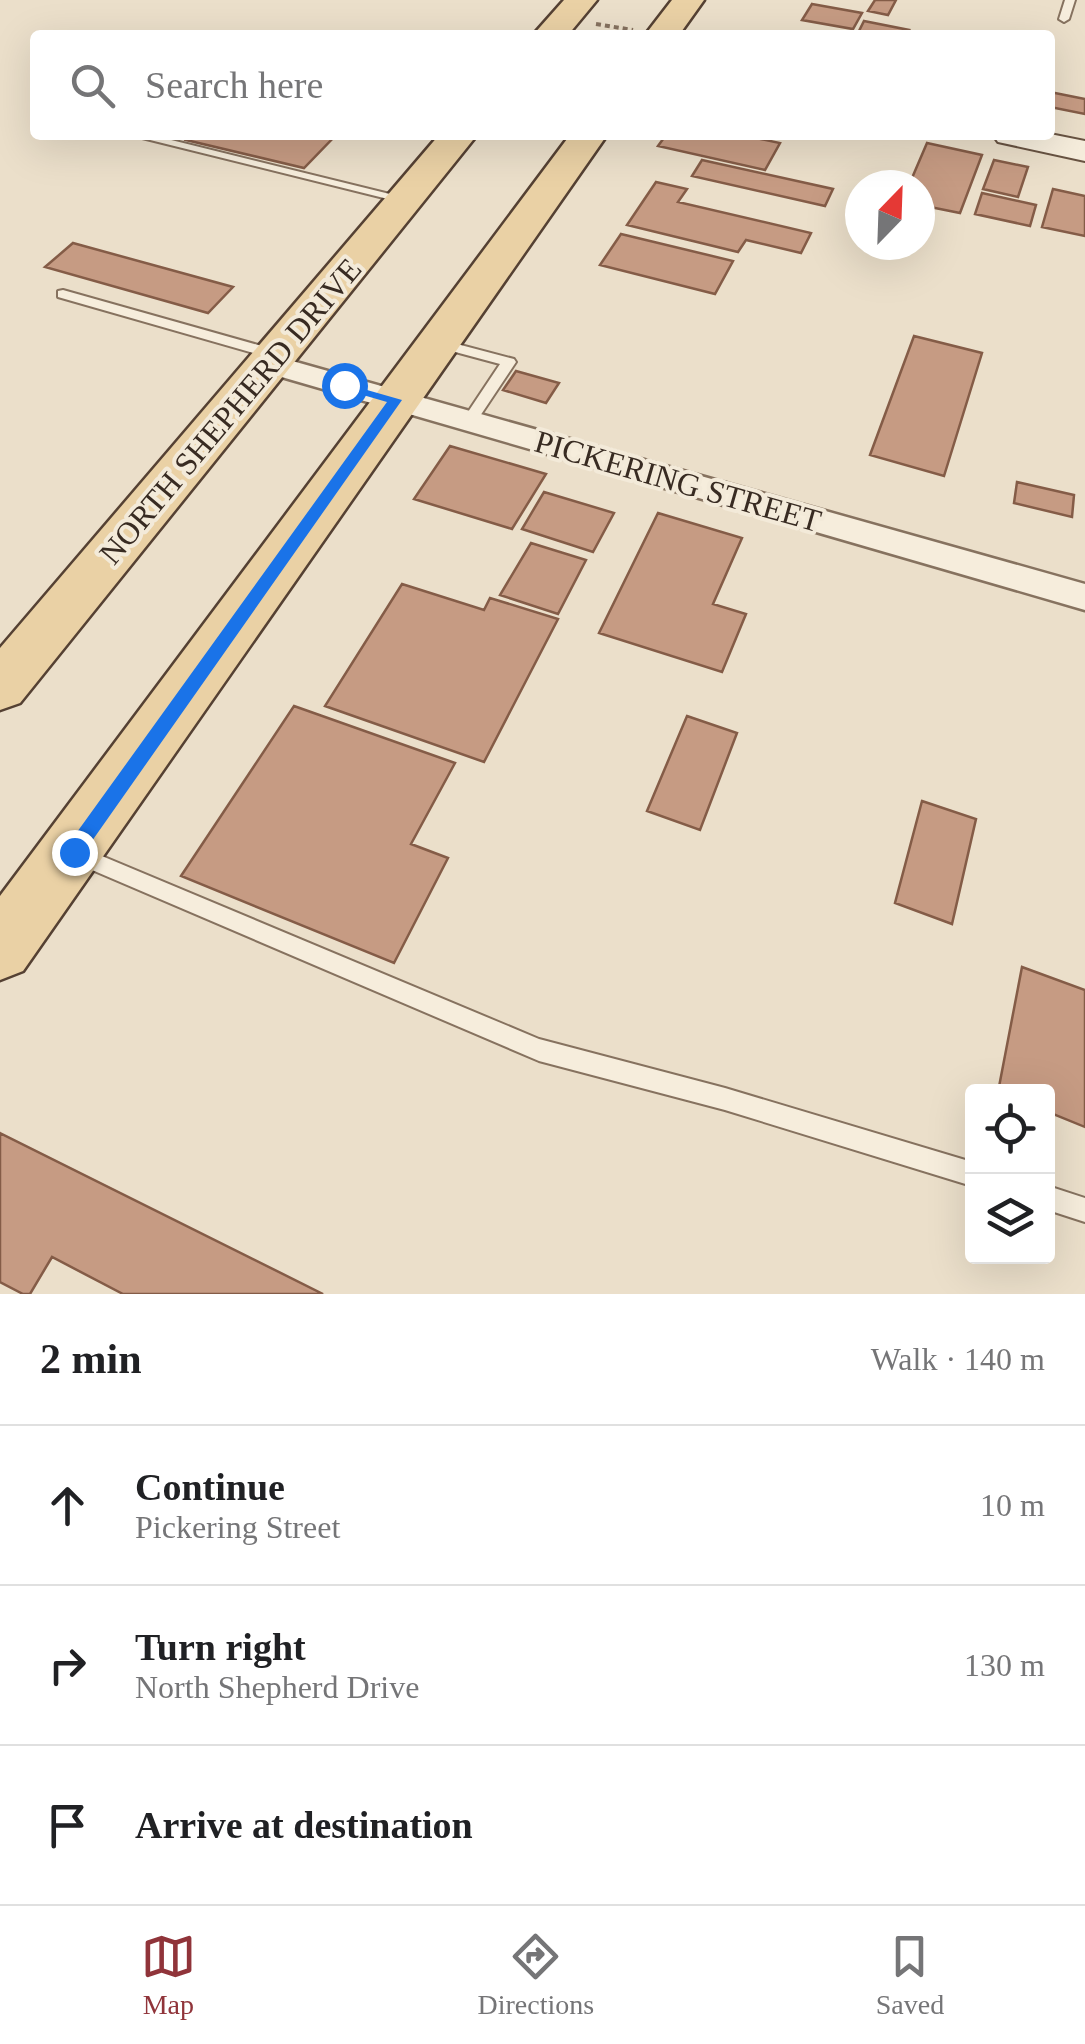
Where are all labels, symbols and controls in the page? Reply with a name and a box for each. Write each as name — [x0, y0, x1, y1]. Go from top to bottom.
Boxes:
search box — [30, 30, 1055, 140]
icon: search — [65, 58, 120, 113]
text: Search here — [145, 64, 323, 106]
north arrow — [845, 170, 935, 260]
street label: NORTH SHEPHERD DRIVE — [92, 251, 368, 571]
route start — [322, 363, 368, 409]
street label: PICKERING STREET — [531, 423, 826, 539]
route end — [52, 830, 98, 876]
map controls — [965, 1084, 1055, 1264]
button: locate — [965, 1084, 1055, 1174]
button: layers — [965, 1174, 1055, 1264]
text: 2 min — [40, 1336, 142, 1382]
text: Walk · 140 m — [871, 1341, 1045, 1377]
text: Continue — [135, 1466, 285, 1508]
icon: ahead — [40, 1478, 95, 1533]
text: 10 m — [980, 1487, 1045, 1523]
text: Pickering Street — [135, 1509, 340, 1545]
text: Turn right — [135, 1626, 306, 1668]
icon: right — [40, 1638, 95, 1693]
text: 130 m — [964, 1647, 1045, 1683]
text: North Shepherd Drive — [135, 1669, 419, 1705]
icon: arrive — [40, 1798, 95, 1853]
text: Arrive at destination — [135, 1804, 473, 1846]
tab: Map — [141, 1929, 196, 2021]
tab: Directions — [477, 1929, 594, 2021]
tab: Saved — [876, 1929, 944, 2021]

